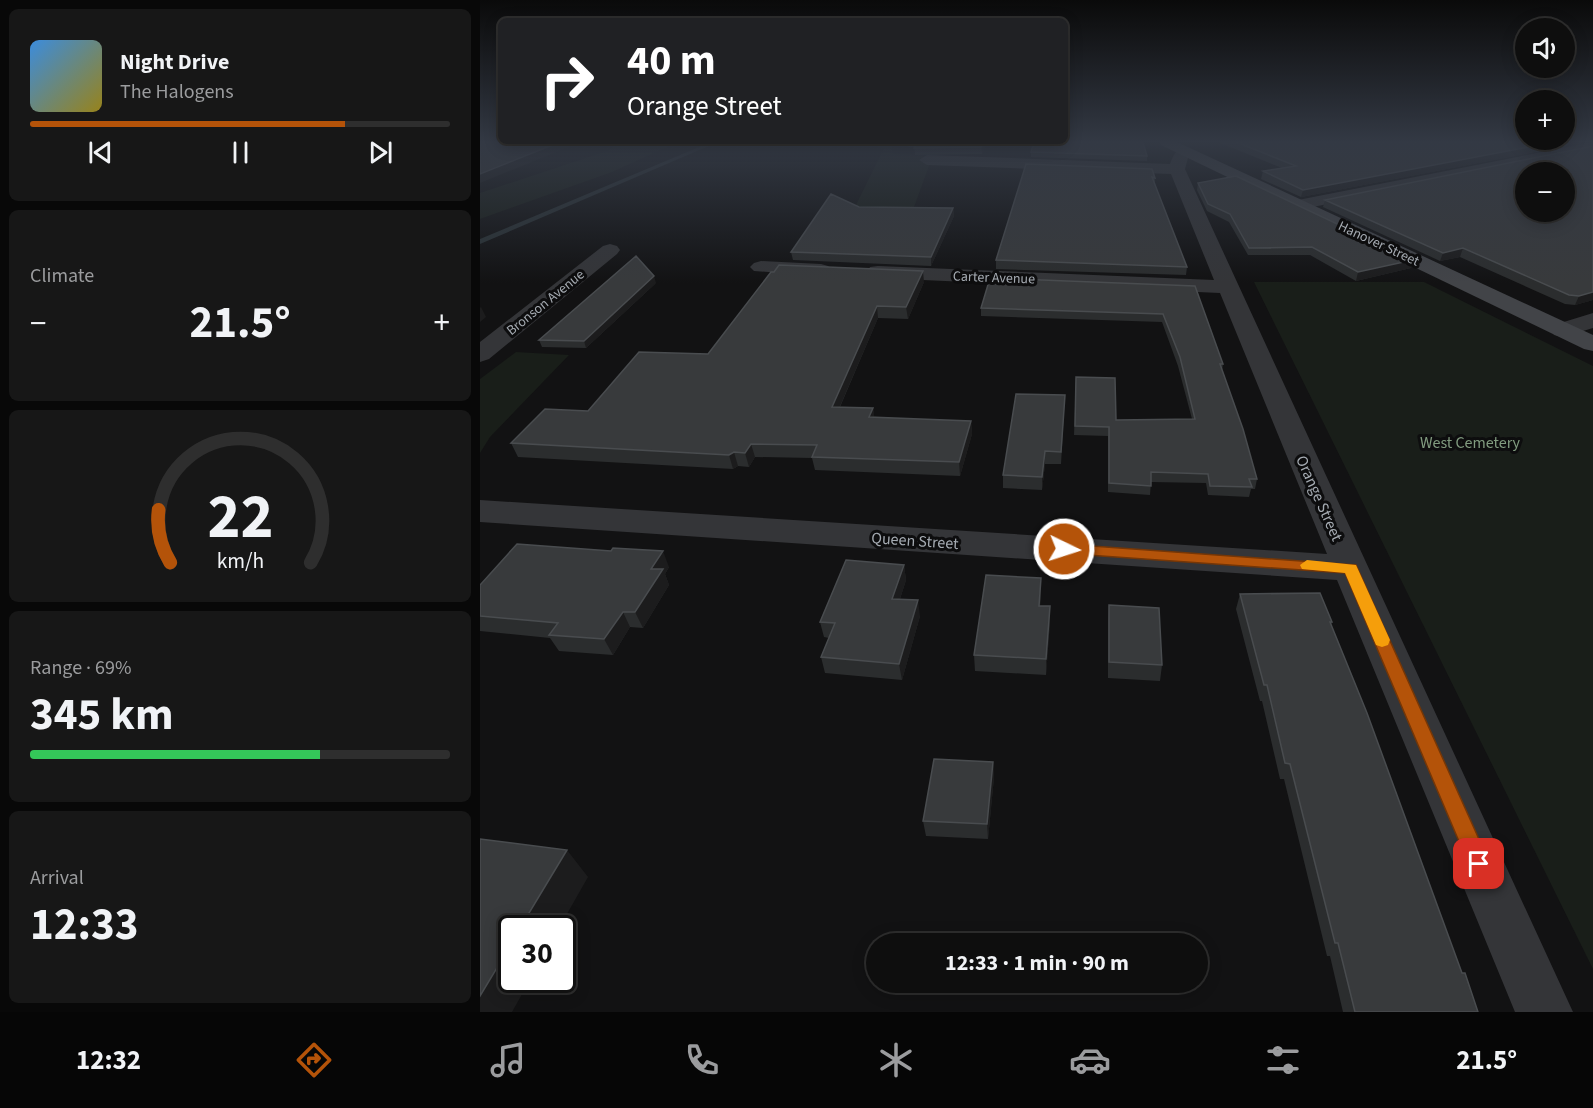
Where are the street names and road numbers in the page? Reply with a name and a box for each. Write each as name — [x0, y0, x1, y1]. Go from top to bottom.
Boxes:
street label: Hanover Street — [1335, 216, 1423, 272]
street label: Bronson Avenue — [502, 265, 589, 341]
street label: Carter Avenue — [953, 267, 1035, 289]
street label: Orange Street — [1290, 452, 1348, 545]
street label: Queen Street — [871, 527, 960, 555]

